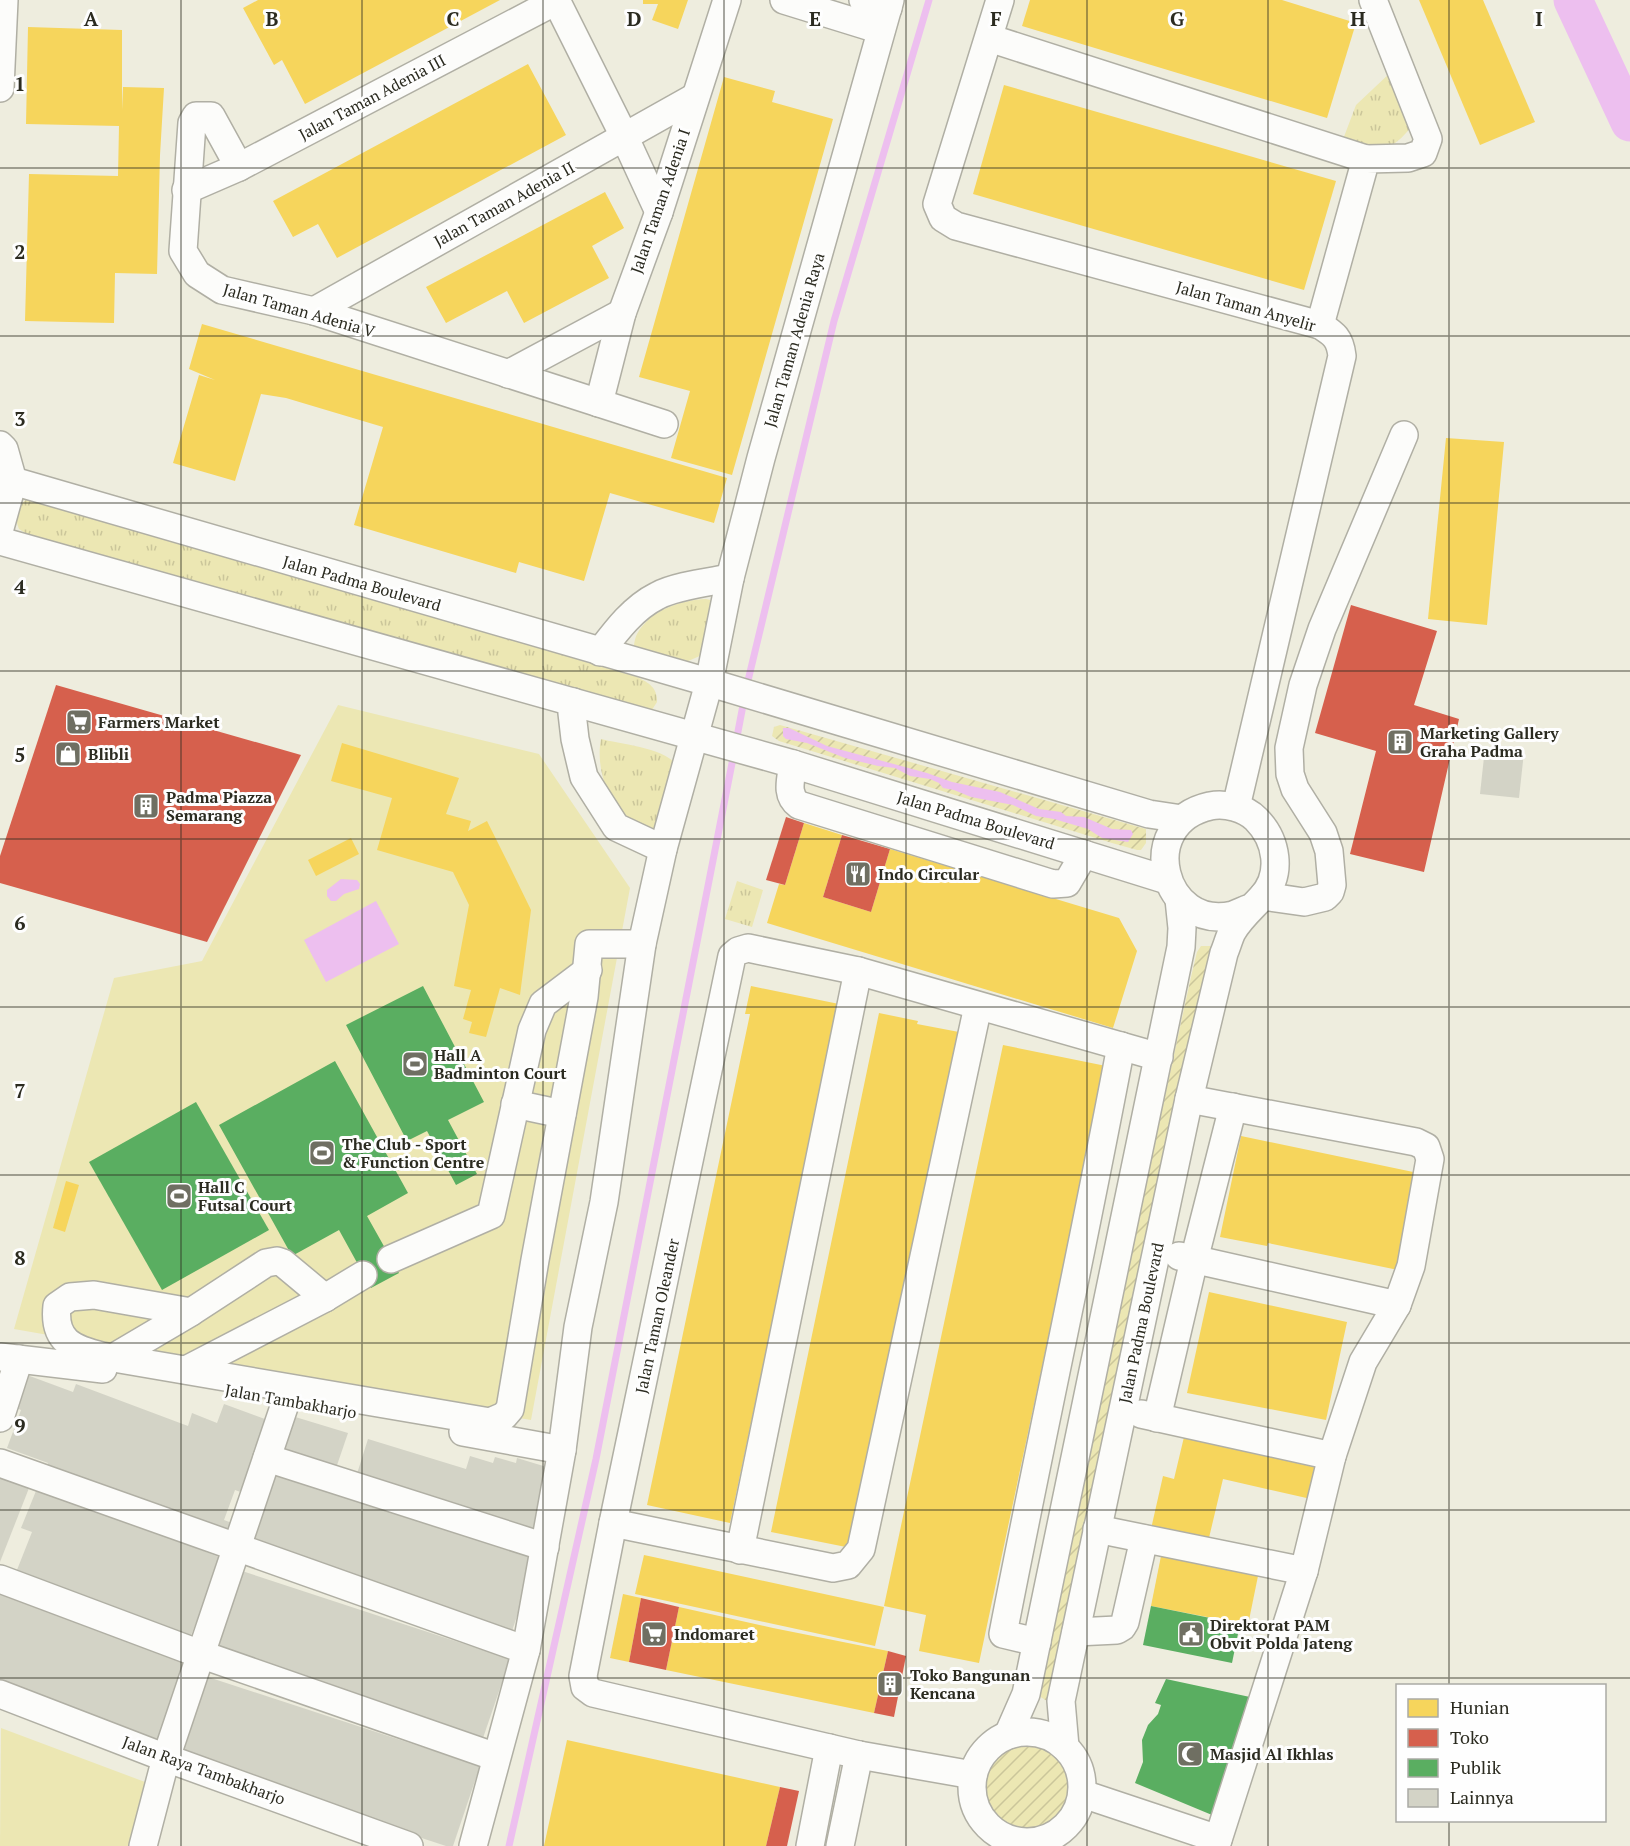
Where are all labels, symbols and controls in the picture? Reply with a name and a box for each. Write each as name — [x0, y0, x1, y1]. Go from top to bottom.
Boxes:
text: A — [84, 5, 99, 32]
text: B — [266, 5, 279, 32]
text: C — [446, 5, 460, 32]
text: D — [627, 5, 641, 32]
text: E — [809, 5, 821, 32]
text: F — [990, 5, 1002, 32]
text: G — [1170, 5, 1184, 32]
text: H — [1350, 5, 1366, 32]
text: I — [1535, 5, 1543, 32]
street label: Jalan Taman Adenia III — [295, 49, 449, 145]
text: 1 — [14, 70, 26, 97]
street label: Jalan Taman Adenia I — [625, 126, 695, 276]
street label: Jalan Taman Adenia II — [430, 156, 578, 252]
text: 2 — [14, 238, 26, 265]
street label: Jalan Taman Adenia Raya — [758, 250, 830, 430]
street label: Jalan Taman Anyelir — [1174, 276, 1319, 337]
street label: Jalan Taman Adenia V — [221, 278, 378, 342]
text: 3 — [14, 405, 26, 432]
street label: Jalan Padma Boulevard — [280, 550, 444, 616]
text: 4 — [14, 573, 26, 600]
supermarket icon: Farmers Market — [64, 707, 94, 737]
place label: Farmers Market — [98, 711, 220, 733]
place label: Marketing Gallery Graha Padma — [1420, 722, 1559, 762]
building icon: Marketing Gallery Graha Padma — [1385, 727, 1415, 757]
shop icon: Blibli — [53, 739, 83, 769]
text: 5 — [14, 741, 26, 768]
place label: Blibli — [88, 743, 129, 765]
place label: Padma Piazza Semarang — [166, 786, 272, 826]
street label: Jalan Padma Boulevard — [894, 786, 1058, 854]
building icon: Padma Piazza Semarang — [131, 791, 161, 821]
restaurant icon: Indo Circular — [843, 859, 873, 889]
place label: Indo Circular — [878, 863, 979, 885]
text: 6 — [14, 909, 26, 936]
place label: Hall A Badminton Court — [434, 1044, 567, 1084]
sports icon: Hall A Badminton Court — [400, 1049, 430, 1079]
text: 7 — [14, 1077, 26, 1104]
place label: The Club - Sport & Function Centre — [342, 1133, 485, 1173]
sports icon: The Club - Sport & Function Centre — [307, 1138, 337, 1168]
place label: Hall C Futsal Court — [198, 1176, 293, 1216]
sports icon: Hall C Futsal Court — [164, 1181, 194, 1211]
street label: Jalan Taman Oleander — [630, 1236, 684, 1396]
street label: Jalan Padma Boulevard — [1113, 1241, 1169, 1405]
text: 8 — [14, 1244, 26, 1271]
street label: Jalan Tambakharjo — [223, 1379, 359, 1423]
text: 9 — [14, 1412, 26, 1439]
place label: Direktorat PAM Obvit Polda Jateng — [1210, 1614, 1353, 1654]
supermarket icon: Indomaret — [639, 1619, 669, 1649]
public building icon: Direktorat PAM Obvit Polda Jateng — [1176, 1619, 1206, 1649]
place label: Indomaret — [674, 1623, 756, 1645]
place label: Toko Bangunan Kencana — [910, 1664, 1031, 1704]
building icon: Toko Bangunan Kencana — [875, 1669, 905, 1699]
legend — [1396, 1684, 1606, 1822]
text: Hunian — [1450, 1695, 1510, 1719]
text: Toko — [1450, 1725, 1489, 1749]
street label: Jalan Raya Tambakharjo — [120, 1730, 289, 1810]
mosque icon: Masjid Al Ikhlas — [1175, 1739, 1205, 1769]
place label: Masjid Al Ikhlas — [1210, 1743, 1333, 1765]
text: Publik — [1450, 1755, 1502, 1779]
text: Lainnya — [1450, 1785, 1514, 1809]

